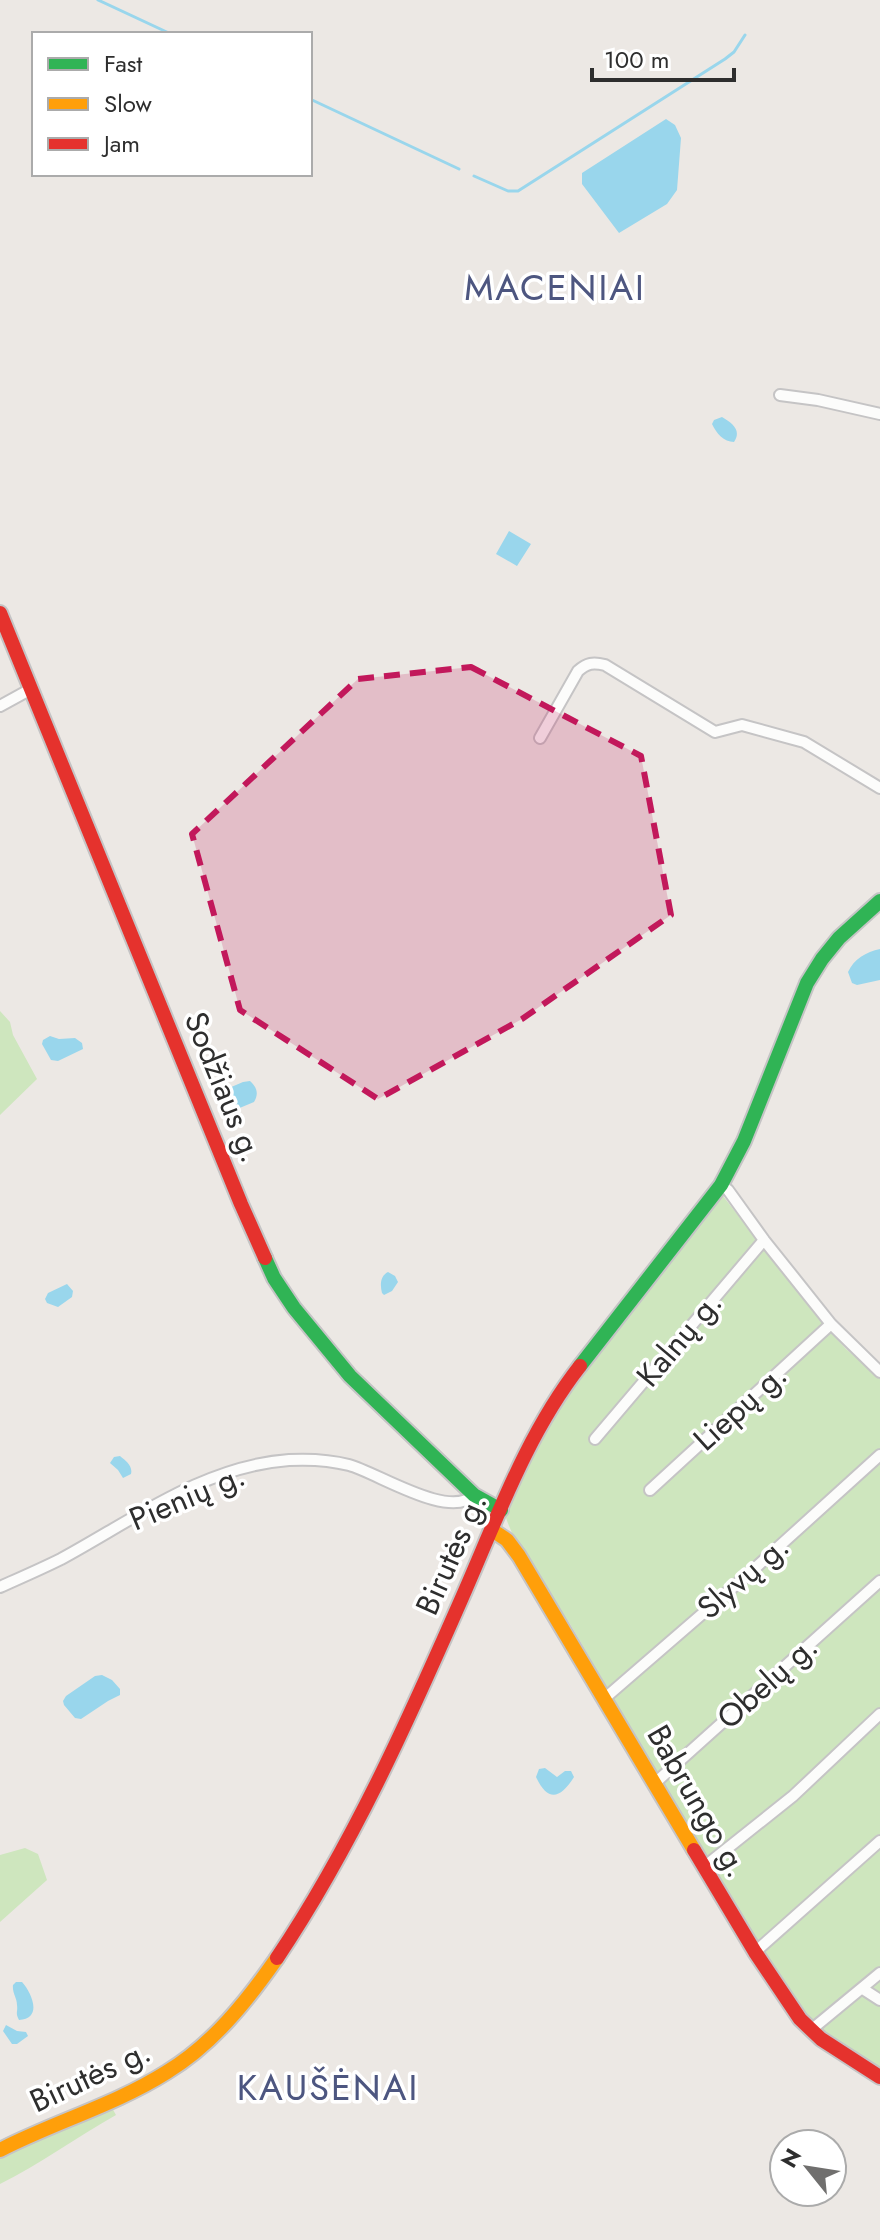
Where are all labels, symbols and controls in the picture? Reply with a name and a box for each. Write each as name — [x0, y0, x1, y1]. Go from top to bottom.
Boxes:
legend — [32, 32, 312, 176]
scale bar — [592, 32, 734, 82]
text: 100 m — [604, 42, 670, 77]
text: Fast — [104, 46, 142, 81]
text: Slow — [104, 86, 152, 121]
text: Jam — [101, 126, 140, 161]
district label: MACENIAI — [464, 261, 646, 313]
street label: Sodžiaus g. — [173, 1005, 275, 1169]
street label: Kalnų g. — [625, 1281, 733, 1397]
street label: Liepų g. — [683, 1353, 797, 1461]
street label: Pienių g. — [122, 1452, 252, 1542]
street label: Birutės g. — [404, 1486, 498, 1622]
street label: Slyvų g. — [687, 1524, 799, 1630]
street label: Obelų g. — [706, 1624, 828, 1740]
street label: Babrungo g. — [636, 1716, 760, 1886]
street label: Birutės g. — [22, 2028, 158, 2124]
district label: KAUŠĖNAI — [237, 2061, 419, 2113]
north arrow — [768, 2128, 848, 2208]
text: N — [772, 2142, 809, 2174]

